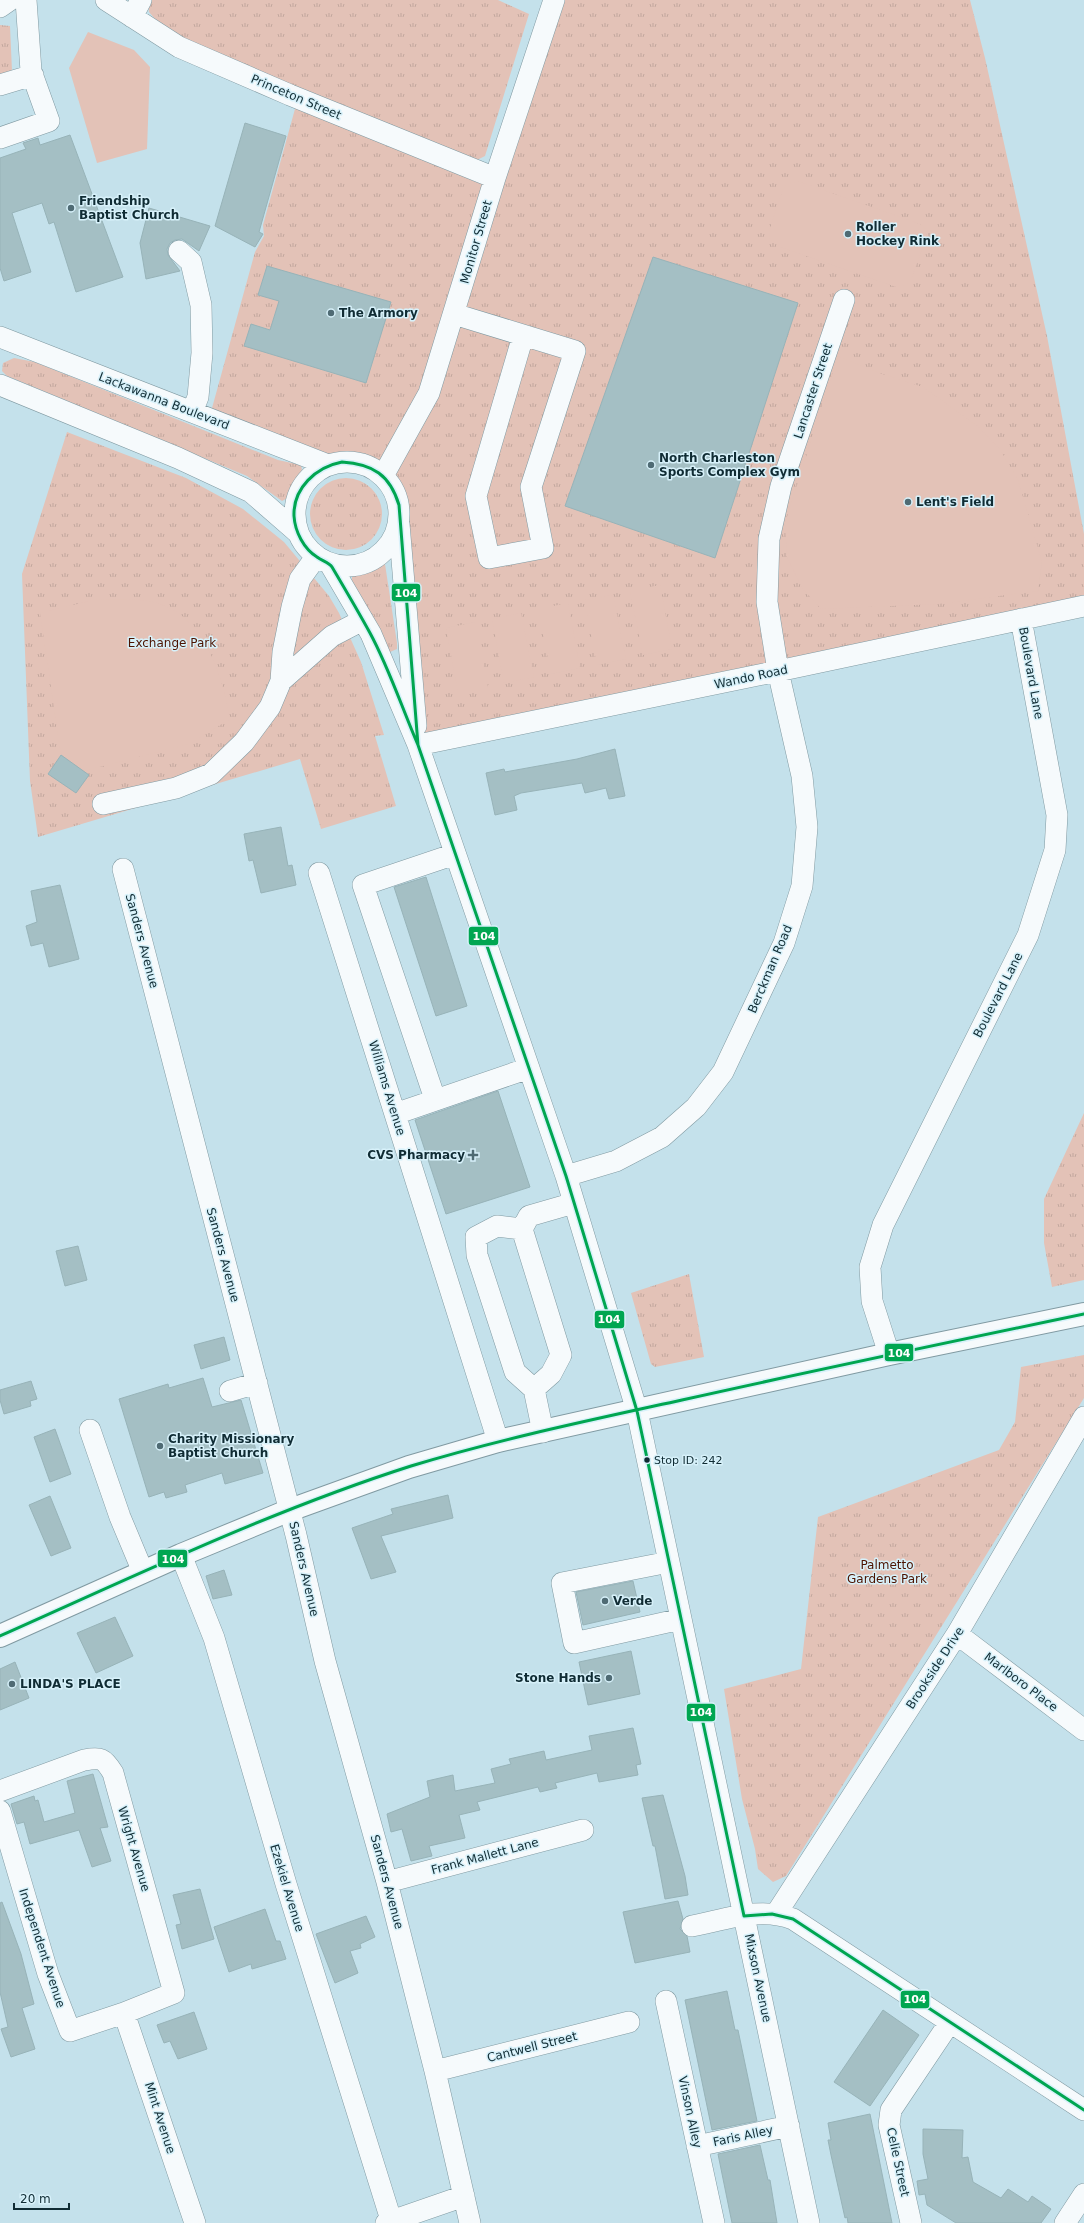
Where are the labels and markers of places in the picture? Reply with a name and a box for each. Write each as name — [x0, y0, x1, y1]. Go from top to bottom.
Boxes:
place label: Friendship Baptist Church — [79, 194, 179, 222]
marker: Friendship Baptist Church — [66, 203, 76, 213]
place label: Roller Hockey Rink — [856, 220, 940, 248]
marker: Roller Hockey Rink — [843, 229, 853, 239]
place label: The Armory — [339, 306, 418, 320]
marker: The Armory — [326, 308, 336, 318]
place label: North Charleston Sports Complex Gym — [659, 451, 800, 479]
marker: North Charleston Sports Complex Gym — [646, 460, 656, 470]
place label: Lent's Field — [916, 495, 994, 509]
marker: Lent's Field — [903, 497, 913, 507]
place label: CVS Pharmacy — [367, 1148, 465, 1162]
marker: CVS Pharmacy — [468, 1150, 478, 1160]
place label: Charity Missionary Baptist Church — [168, 1432, 294, 1460]
marker: Charity Missionary Baptist Church — [155, 1441, 165, 1451]
place label: Stop ID: 242 — [654, 1454, 722, 1467]
marker: Stop ID: 242 — [642, 1455, 652, 1465]
place label: Verde — [613, 1594, 652, 1608]
marker: Verde — [600, 1596, 610, 1606]
place label: Stone Hands — [515, 1671, 601, 1685]
marker: Stone Hands — [604, 1673, 614, 1683]
place label: LINDA'S PLACE — [20, 1677, 121, 1691]
marker: LINDA'S PLACE — [7, 1679, 17, 1689]

